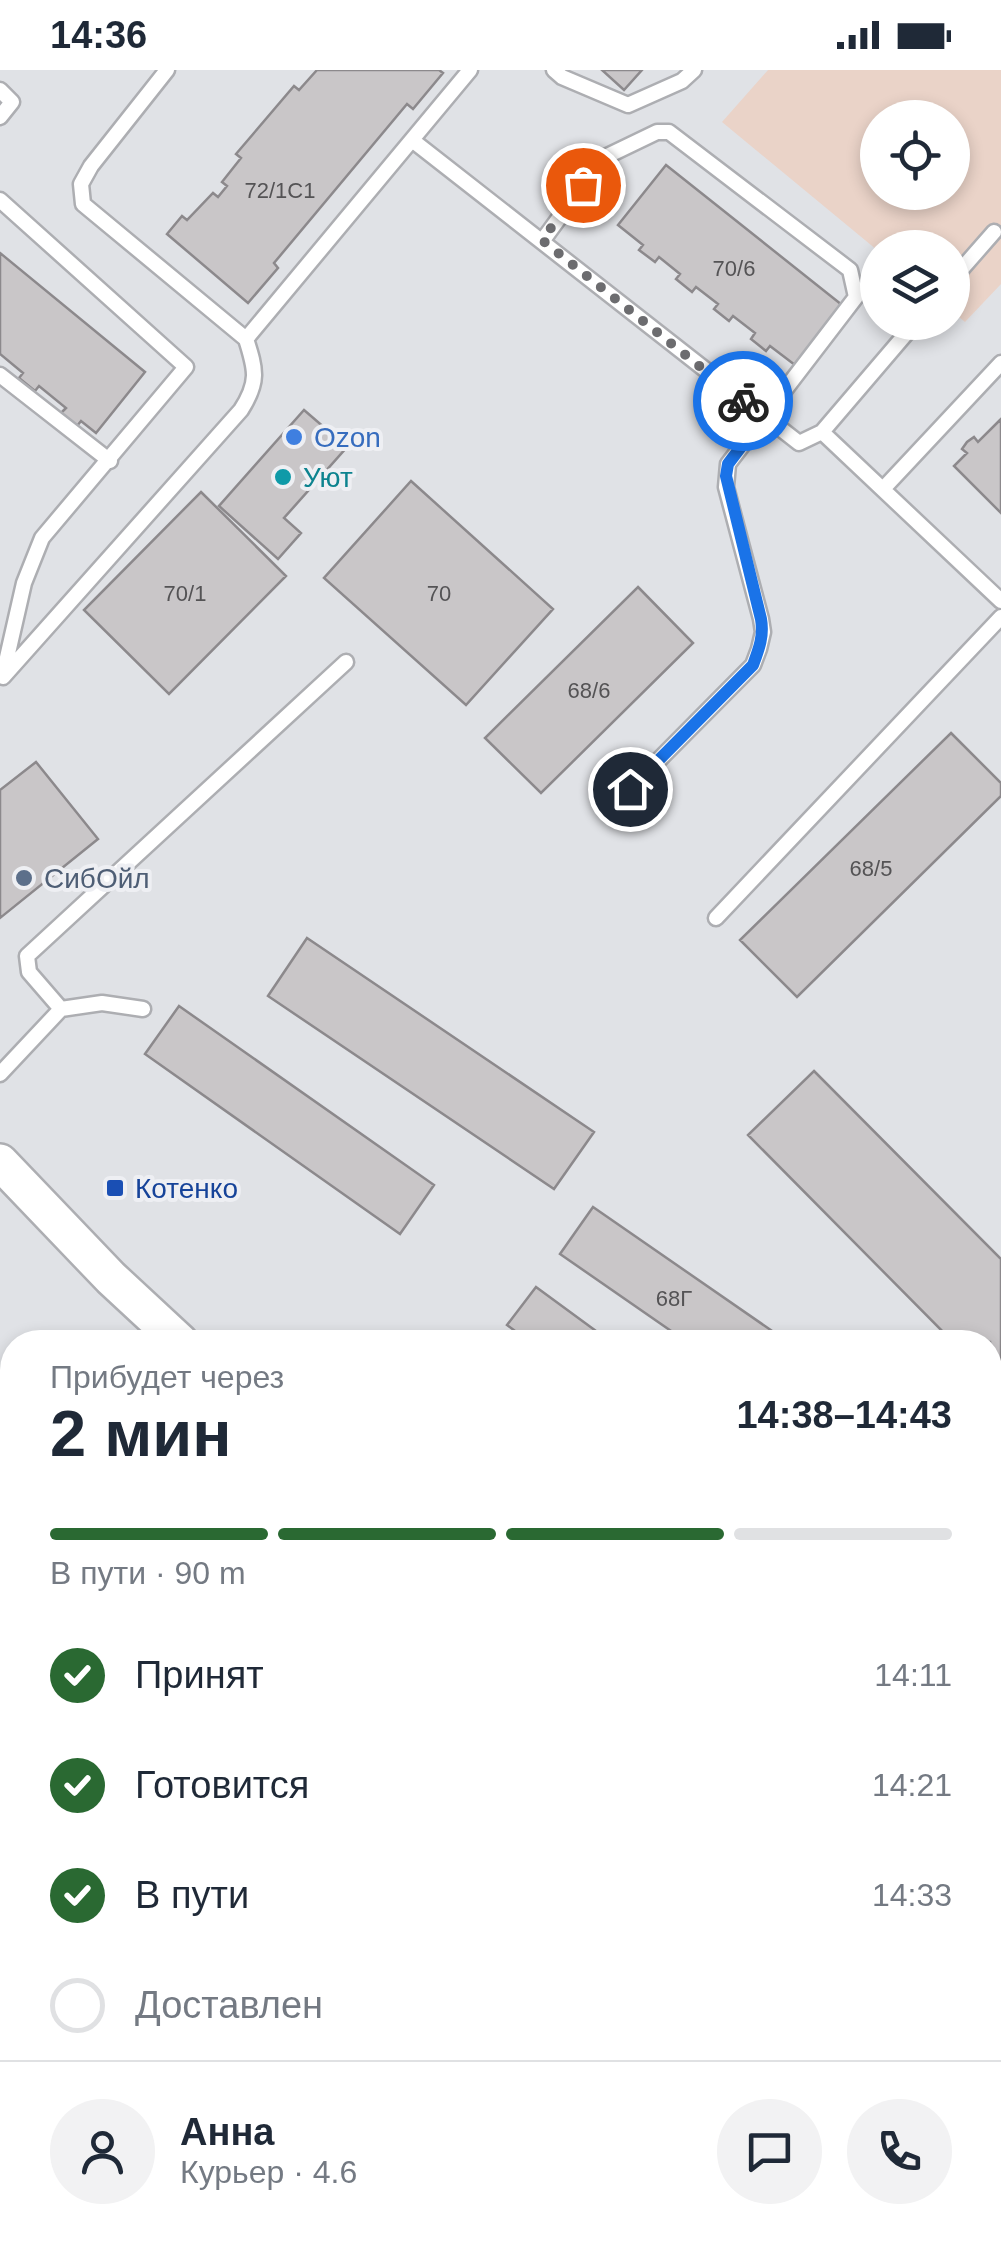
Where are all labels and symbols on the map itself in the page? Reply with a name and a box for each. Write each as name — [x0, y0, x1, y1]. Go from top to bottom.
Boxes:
pin — [541, 143, 626, 228]
house number: 72/1С1 — [245, 178, 315, 203]
house number: 70/6 — [713, 256, 755, 281]
courier — [693, 351, 793, 451]
place label: Ozon — [314, 422, 381, 453]
marker: Ozon — [283, 426, 305, 448]
place label: Уют — [303, 462, 353, 493]
marker: Уют — [272, 466, 294, 488]
house number: 70/1 — [164, 581, 206, 606]
house number: 70 — [427, 581, 451, 606]
house number: 68/6 — [568, 678, 610, 703]
pin — [588, 747, 673, 832]
house number: 68/5 — [850, 856, 892, 881]
place label: СибОйл — [44, 863, 150, 894]
marker: СибОйл — [13, 867, 35, 889]
place label: Котенко — [135, 1173, 238, 1204]
marker: Котенко — [104, 1177, 126, 1199]
house number: 68Г — [656, 1286, 692, 1311]

